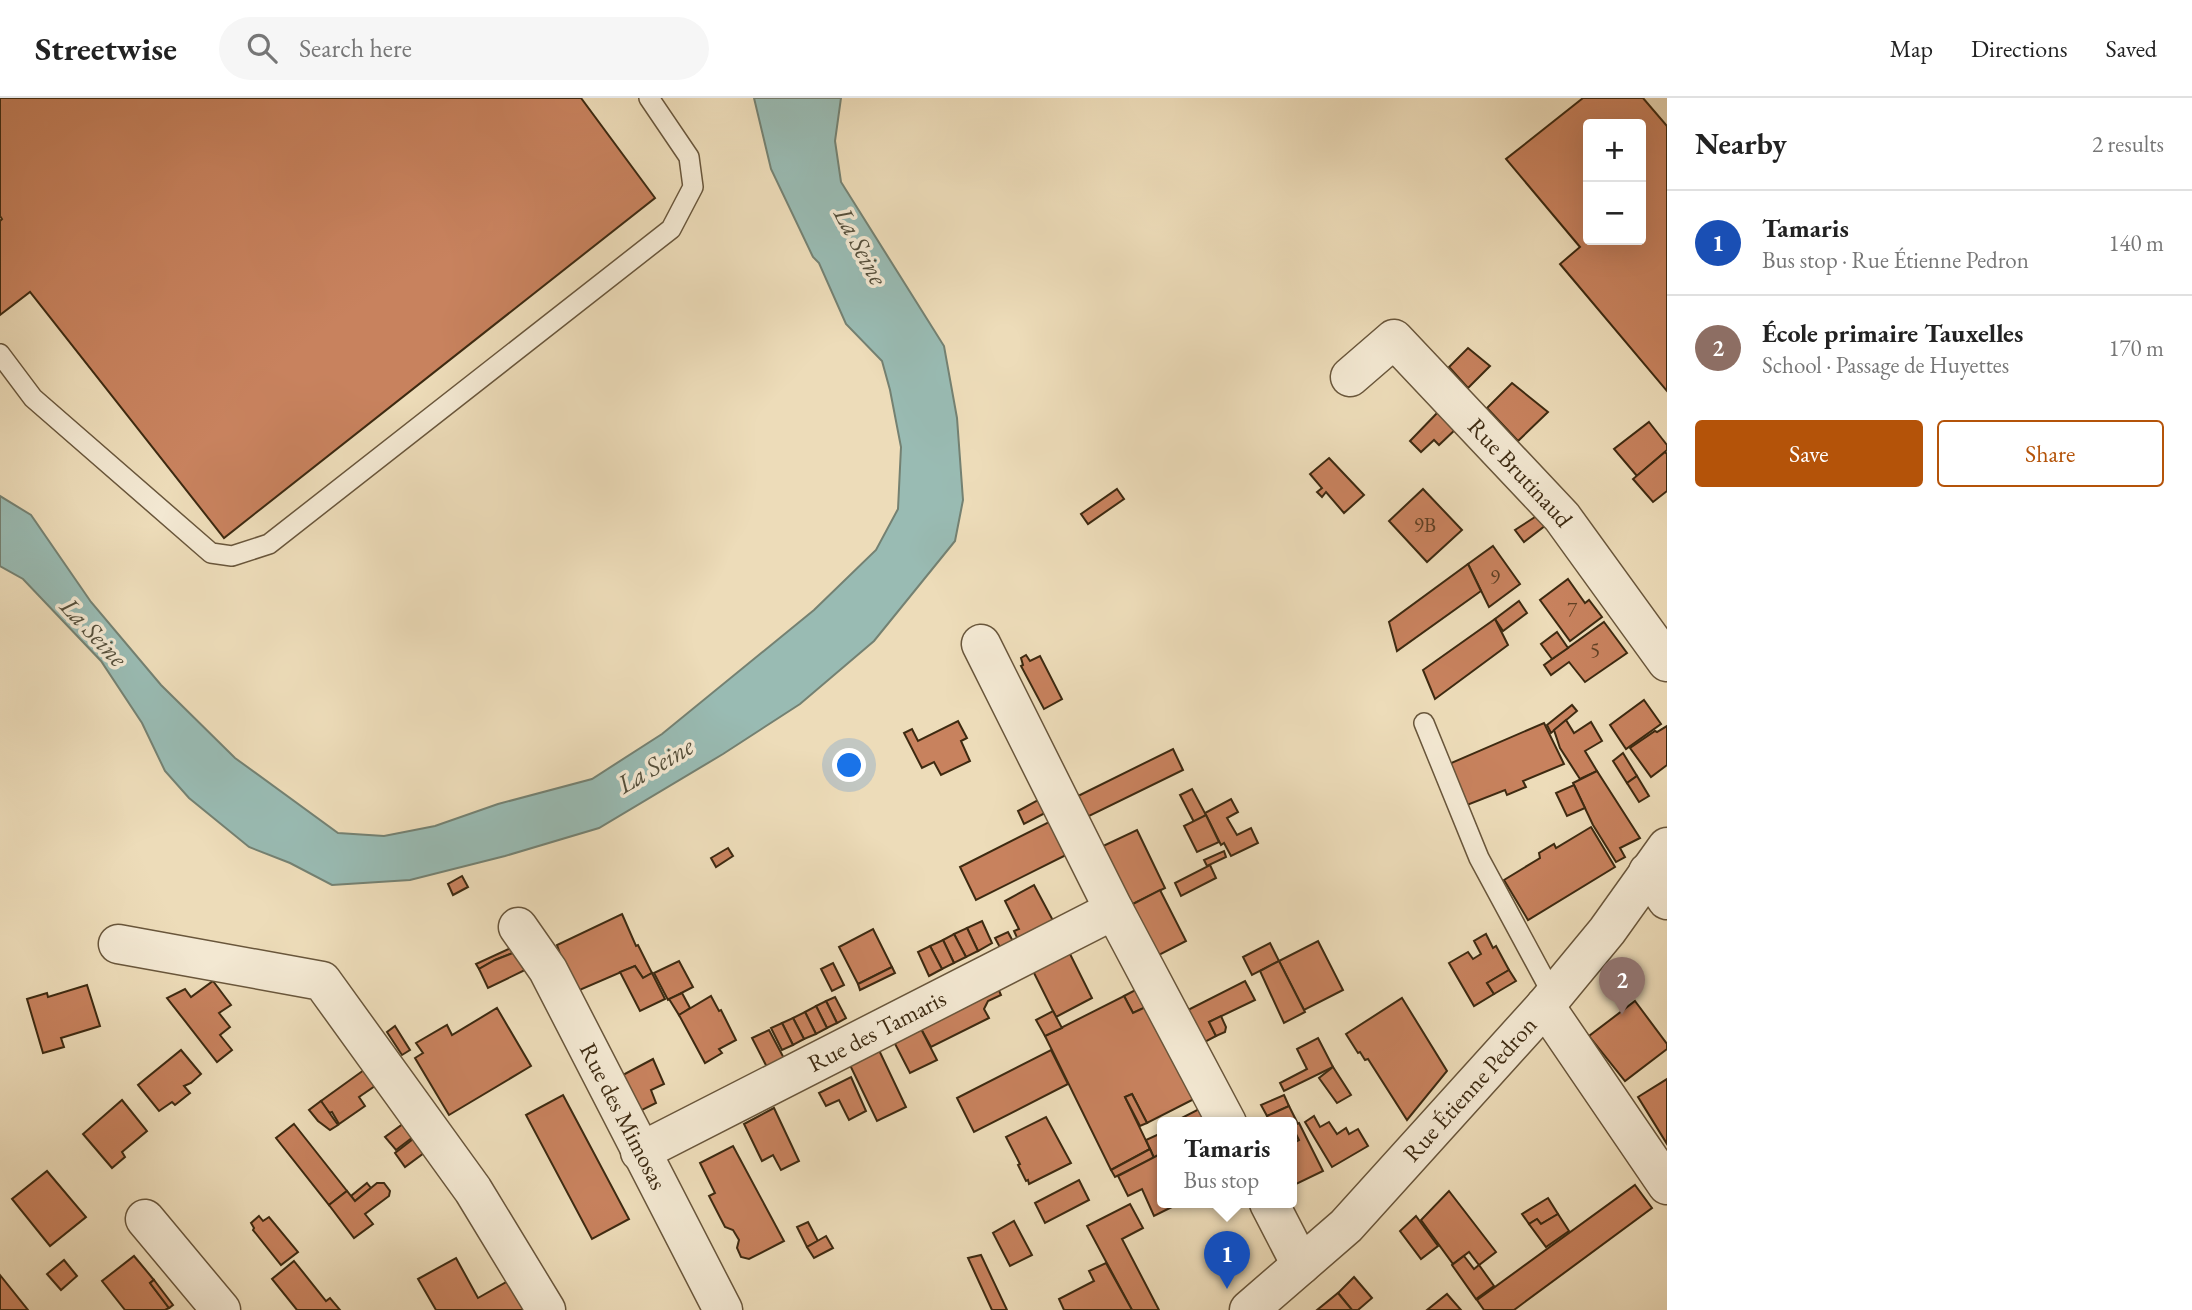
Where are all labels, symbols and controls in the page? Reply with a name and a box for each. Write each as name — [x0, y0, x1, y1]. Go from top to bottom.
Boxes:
search box — [219, 17, 709, 80]
text: Streetwise — [35, 27, 177, 70]
icon: search — [243, 29, 281, 67]
text: Search here — [299, 31, 412, 65]
text: Map — [1890, 33, 1933, 64]
text: Directions — [1971, 33, 2068, 64]
text: Saved — [2106, 33, 2157, 64]
map controls — [1583, 119, 1646, 245]
button: + — [1583, 119, 1646, 182]
text: Nearby — [1695, 124, 1787, 163]
text: 2 results — [2092, 129, 2164, 159]
button: − — [1583, 182, 1646, 245]
water label: La Seine — [826, 200, 896, 292]
text: Tamaris — [1762, 211, 1849, 245]
text: 1 — [1712, 228, 1724, 258]
text: 140 m — [2108, 228, 2164, 258]
text: Bus stop · Rue Étienne Pedron — [1762, 245, 2029, 275]
text: École primaire Tauxelles — [1762, 316, 2023, 350]
text: 2 — [1712, 333, 1724, 363]
text: 170 m — [2108, 333, 2164, 363]
text: School · Passage de Huyettes — [1762, 350, 2009, 380]
street label: Rue Brutinaud — [1461, 411, 1581, 534]
button: Save — [1695, 420, 1923, 487]
button: Share — [1937, 420, 2164, 487]
house number: 9B — [1414, 511, 1436, 538]
house number: 9 — [1490, 563, 1500, 590]
water label: La Seine — [52, 589, 136, 675]
house number: 7 — [1567, 596, 1578, 623]
house number: 5 — [1590, 636, 1600, 663]
water label: La Seine — [609, 728, 701, 802]
your location — [832, 748, 866, 782]
pin: 2 — [1599, 957, 1645, 1015]
street label: Rue des Tamaris — [802, 982, 951, 1079]
street label: Rue Étienne Pedron — [1396, 1009, 1543, 1168]
street label: Rue des Mimosas — [573, 1037, 674, 1195]
popup — [1157, 1117, 1297, 1208]
text: Tamaris — [1184, 1131, 1270, 1165]
text: Bus stop — [1184, 1165, 1259, 1195]
pin: 1 — [1204, 1231, 1250, 1289]

